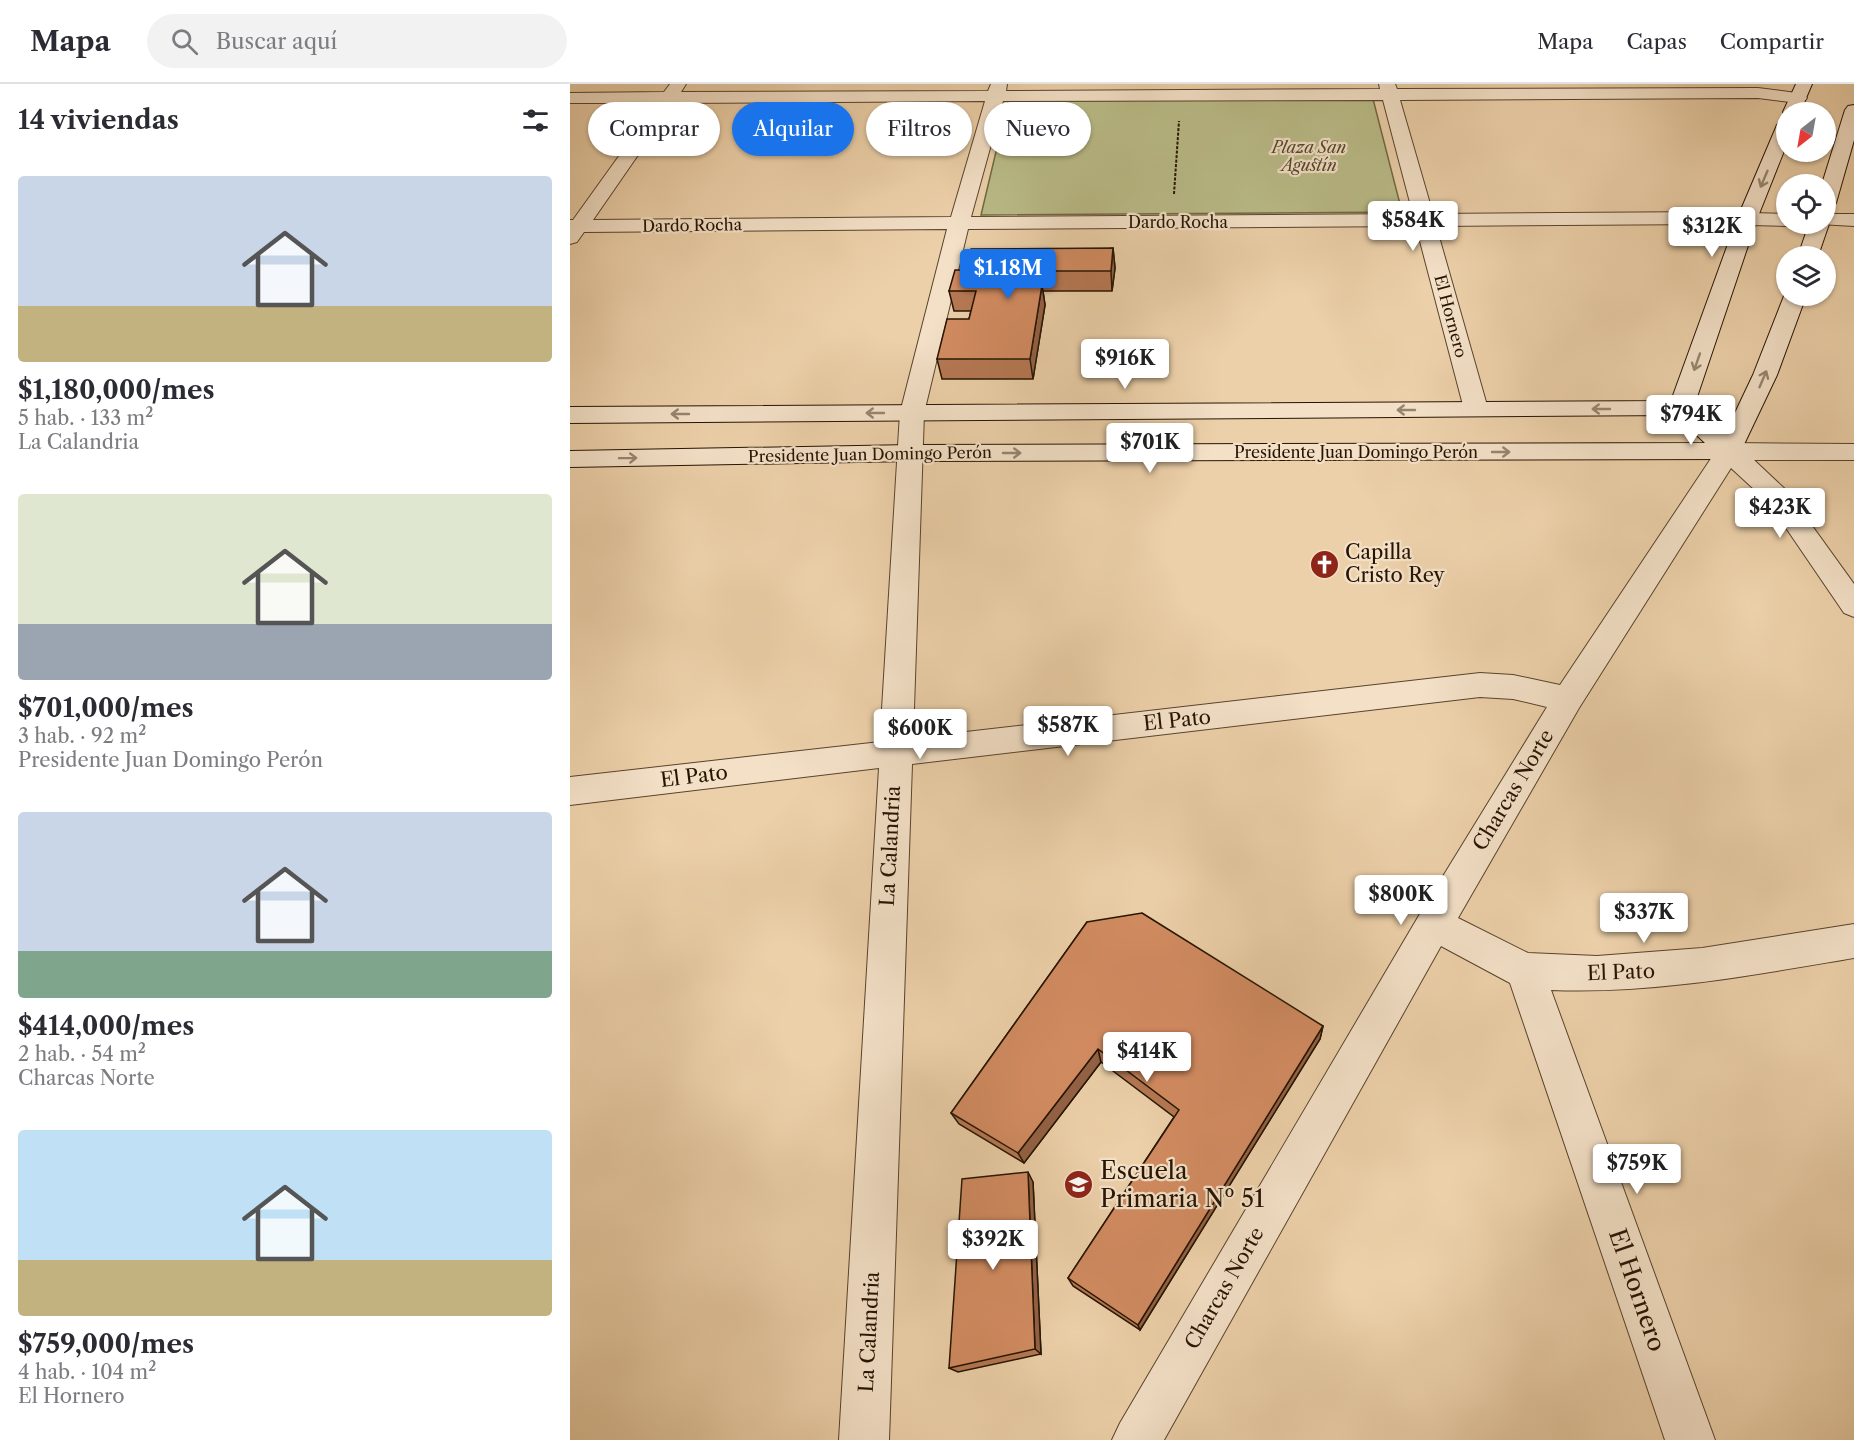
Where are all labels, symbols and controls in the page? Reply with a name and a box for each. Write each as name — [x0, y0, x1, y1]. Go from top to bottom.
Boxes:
search box — [147, 14, 567, 68]
text: Mapa — [30, 24, 111, 58]
icon: search — [168, 25, 201, 58]
text: Buscar aquí — [216, 28, 337, 55]
text: Mapa — [1537, 29, 1593, 54]
text: Capas — [1626, 29, 1687, 54]
text: Compartir — [1720, 29, 1824, 54]
chip: Comprar — [588, 102, 720, 156]
chip: Alquilar — [732, 102, 854, 156]
chip: Filtros — [866, 102, 972, 156]
chip: Nuevo — [984, 102, 1091, 156]
north arrow — [1776, 102, 1836, 162]
map controls — [1776, 102, 1836, 306]
text: 14 viviendas — [18, 104, 179, 136]
icon: filters — [519, 104, 552, 137]
park label: Plaza San Agustín — [1270, 137, 1346, 175]
one-way arrow — [1758, 169, 1769, 187]
button: locate — [1776, 174, 1836, 234]
pin: $584K — [1371, 201, 1455, 252]
pin: $312K — [1670, 207, 1754, 258]
text: $584K — [1382, 208, 1444, 232]
street label: Dardo Rocha — [1128, 212, 1229, 232]
street label: Dardo Rocha — [642, 214, 743, 236]
text: $312K — [1682, 214, 1742, 238]
icon: home — [231, 215, 339, 323]
button: layers — [1776, 246, 1836, 306]
pin: $1.18M — [959, 249, 1057, 300]
text: $1.18M — [974, 256, 1042, 280]
street label: El Hornero — [1430, 272, 1472, 360]
pin: $916K — [1083, 339, 1167, 390]
text: $916K — [1095, 346, 1155, 370]
one-way arrow — [1690, 352, 1701, 371]
one-way arrow — [1758, 370, 1769, 389]
text: $1,180,000/mes — [18, 374, 215, 406]
pin: $794K — [1649, 395, 1733, 446]
text: $794K — [1660, 402, 1722, 426]
one-way arrow — [1592, 403, 1612, 415]
one-way arrow — [1397, 404, 1417, 416]
text: 5 hab. · 133 m² — [18, 406, 153, 430]
one-way arrow — [866, 407, 886, 419]
one-way arrow — [671, 408, 691, 420]
pin: $701K — [1108, 423, 1192, 474]
text: La Calandria — [18, 430, 139, 454]
text: $701K — [1120, 430, 1180, 454]
street label: Presidente Juan Domingo Perón — [748, 442, 992, 466]
street label: Presidente Juan Domingo Perón — [1234, 442, 1478, 462]
one-way arrow — [1491, 446, 1511, 458]
one-way arrow — [1002, 447, 1022, 459]
one-way arrow — [618, 452, 638, 464]
pin: $423K — [1738, 488, 1822, 539]
text: $423K — [1749, 495, 1811, 519]
icon: home — [231, 533, 339, 641]
place label: Capilla Cristo Rey — [1345, 540, 1445, 587]
church icon: Capilla Cristo Rey — [1308, 548, 1340, 580]
text: $701,000/mes — [18, 692, 194, 724]
street label: El Pato — [1142, 705, 1212, 735]
pin: $587K — [1026, 706, 1110, 757]
pin: $600K — [878, 709, 962, 760]
text: $587K — [1038, 713, 1098, 737]
text: $600K — [888, 716, 952, 740]
text: 3 hab. · 92 m² — [18, 724, 146, 748]
street label: Charcas Norte — [1468, 725, 1558, 855]
text: Presidente Juan Domingo Perón — [18, 748, 323, 772]
street label: El Pato — [659, 760, 729, 792]
street label: La Calandria — [875, 785, 905, 907]
icon: home — [231, 851, 339, 959]
pin: $800K — [1359, 875, 1443, 926]
text: $800K — [1369, 882, 1433, 906]
pin: $337K — [1602, 893, 1686, 944]
text: $337K — [1614, 900, 1674, 924]
street label: El Pato — [1587, 959, 1655, 985]
text: $414,000/mes — [18, 1010, 194, 1042]
pin: $414K — [1105, 1032, 1189, 1083]
text: $414K — [1117, 1039, 1177, 1063]
text: 2 hab. · 54 m² — [18, 1042, 146, 1066]
text: Charcas Norte — [18, 1066, 155, 1090]
pin: $759K — [1595, 1144, 1679, 1195]
text: $759K — [1607, 1151, 1667, 1175]
place label: Escuela Primaria Nº 51 — [1100, 1156, 1264, 1213]
icon: home — [231, 1169, 339, 1277]
school or university icon: Escuela Primaria Nº 51 — [1063, 1169, 1095, 1201]
pin: $392K — [951, 1220, 1035, 1271]
street label: Charcas Norte — [1179, 1223, 1269, 1353]
street label: El Hornero — [1603, 1225, 1672, 1355]
text: $392K — [962, 1227, 1024, 1251]
street label: La Calandria — [854, 1271, 884, 1393]
text: $759,000/mes — [18, 1328, 194, 1360]
text: 4 hab. · 104 m² — [18, 1360, 156, 1384]
text: El Hornero — [18, 1384, 125, 1408]

